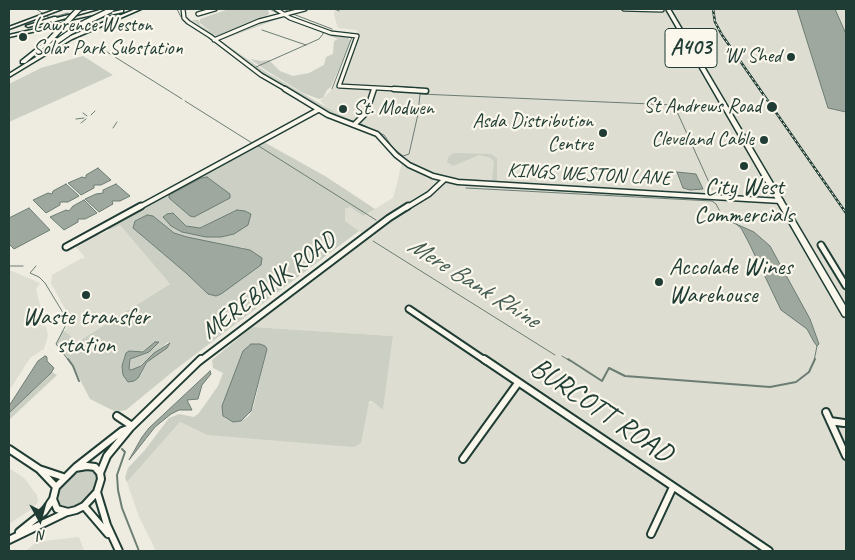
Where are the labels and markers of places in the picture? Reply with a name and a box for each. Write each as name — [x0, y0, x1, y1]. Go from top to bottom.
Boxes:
place label: Lawrence Weston Solar Park Substation — [33, 14, 183, 61]
marker: Lawrence Weston Solar Park Substation — [17, 31, 29, 43]
place label: 'W' Shed — [723, 45, 781, 69]
marker: 'W' Shed — [785, 51, 797, 63]
place label: St Andrews Road — [644, 95, 761, 119]
place label: St. Modwen — [353, 97, 434, 121]
marker: St Andrews Road — [765, 100, 779, 114]
marker: St. Modwen — [337, 103, 349, 115]
place label: Asda Distribution Centre — [472, 110, 593, 157]
marker: Asda Distribution Centre — [597, 127, 609, 139]
place label: Cleveland Cable — [651, 128, 754, 152]
marker: Cleveland Cable — [758, 134, 770, 146]
marker: City West Commercials — [738, 160, 750, 172]
place label: City West Commercials — [694, 174, 794, 230]
place label: Accolade Wines Warehouse — [669, 254, 792, 310]
marker: Accolade Wines Warehouse — [653, 276, 665, 288]
marker: Waste transfer station — [80, 289, 92, 301]
place label: Waste transfer station — [23, 304, 149, 360]

